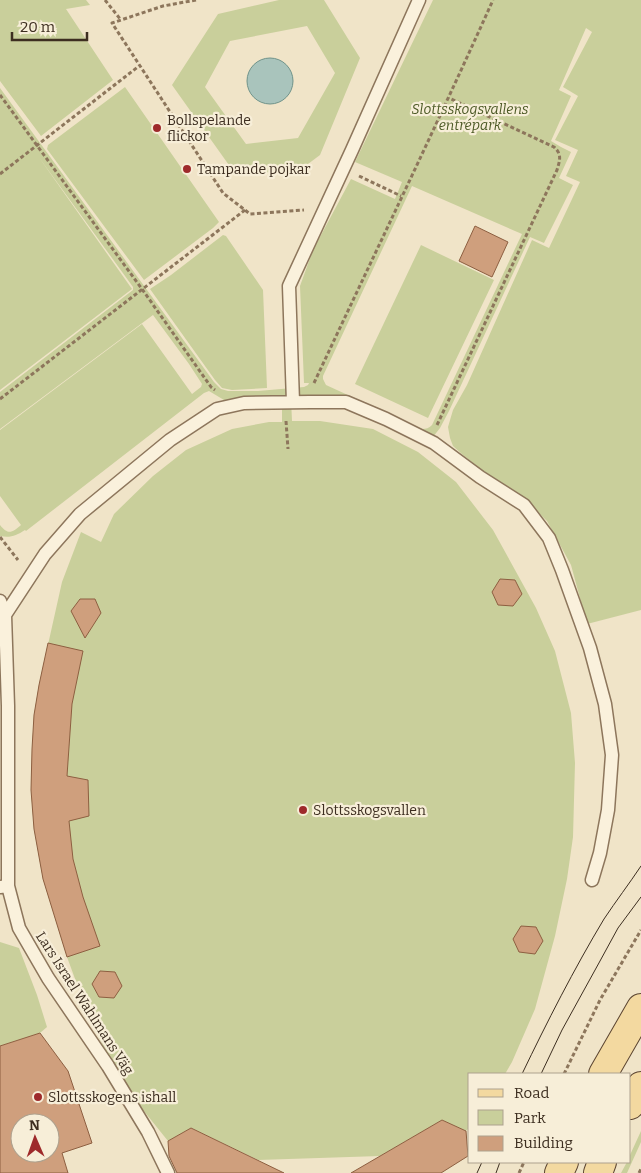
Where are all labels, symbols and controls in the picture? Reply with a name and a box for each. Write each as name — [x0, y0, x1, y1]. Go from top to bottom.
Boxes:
scale bar — [12, 10, 88, 42]
text: 20 m — [20, 18, 56, 36]
park label: Slottsskogsvallens entrépark — [411, 101, 529, 134]
place label: Bollspelande flickor — [167, 112, 251, 145]
marker: Bollspelande flickor — [151, 122, 163, 134]
place label: Tampande pojkar — [197, 161, 311, 178]
marker: Tampande pojkar — [181, 163, 193, 175]
place label: Slottsskogsvallen — [313, 802, 426, 819]
marker: Slottsskogsvallen — [297, 804, 309, 816]
street label: Lars Israel Wahlmans Väg — [32, 929, 137, 1078]
legend — [468, 1073, 631, 1163]
text: Road — [514, 1084, 549, 1102]
place label: Slottsskogens ishall — [48, 1089, 176, 1106]
marker: Slottsskogens ishall — [32, 1091, 44, 1103]
text: Park — [514, 1109, 546, 1127]
north arrow — [10, 1113, 60, 1163]
text: N — [29, 1117, 40, 1134]
text: Building — [514, 1134, 573, 1152]

